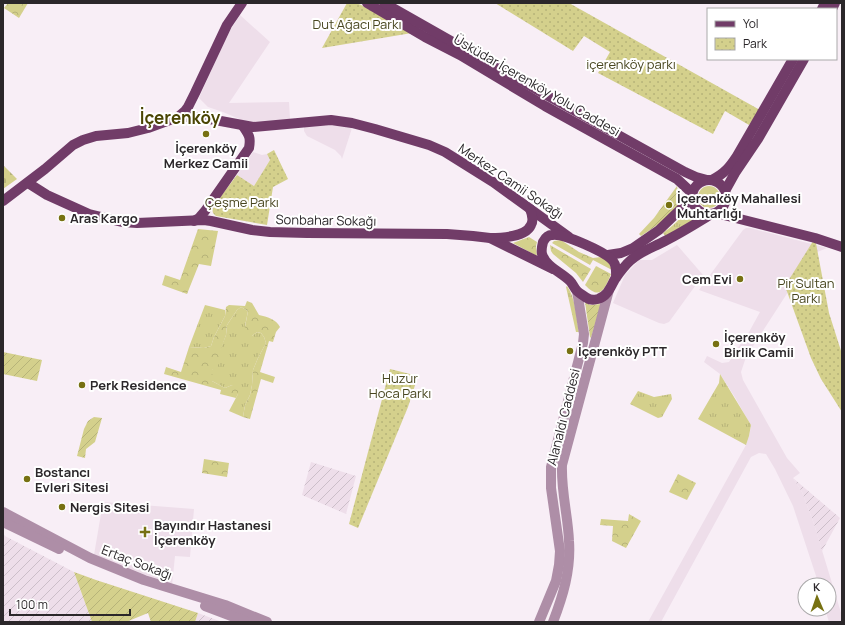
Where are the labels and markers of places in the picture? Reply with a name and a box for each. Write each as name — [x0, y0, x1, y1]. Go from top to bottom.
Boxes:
marker: İçerenköy Merkez Camii — [201, 129, 211, 139]
place label: İçerenköy Merkez Camii — [164, 139, 248, 172]
place label: İçerenköy Mahallesi Muhtarlığı — [677, 189, 801, 222]
marker: İçerenköy Mahallesi Muhtarlığı — [664, 200, 674, 210]
place label: Aras Kargo — [70, 209, 138, 227]
marker: Aras Kargo — [57, 213, 67, 223]
place label: Cem Evi — [682, 270, 732, 288]
marker: Cem Evi — [735, 274, 745, 284]
place label: İçerenköy Birlik Camii — [724, 328, 794, 361]
marker: İçerenköy Birlik Camii — [711, 339, 721, 349]
place label: İçerenköy PTT — [578, 342, 667, 360]
marker: İçerenköy PTT — [565, 346, 575, 356]
place label: Perk Residence — [90, 376, 187, 394]
marker: Perk Residence — [77, 380, 87, 390]
place label: Bostancı Evleri Sitesi — [35, 463, 109, 496]
marker: Bostancı Evleri Sitesi — [22, 474, 32, 484]
place label: Nergis Sitesi — [70, 498, 149, 516]
marker: Nergis Sitesi — [57, 502, 67, 512]
place label: Bayındır Hastanesi İçerenköy — [154, 516, 271, 549]
marker: Bayındır Hastanesi İçerenköy — [139, 526, 151, 538]

